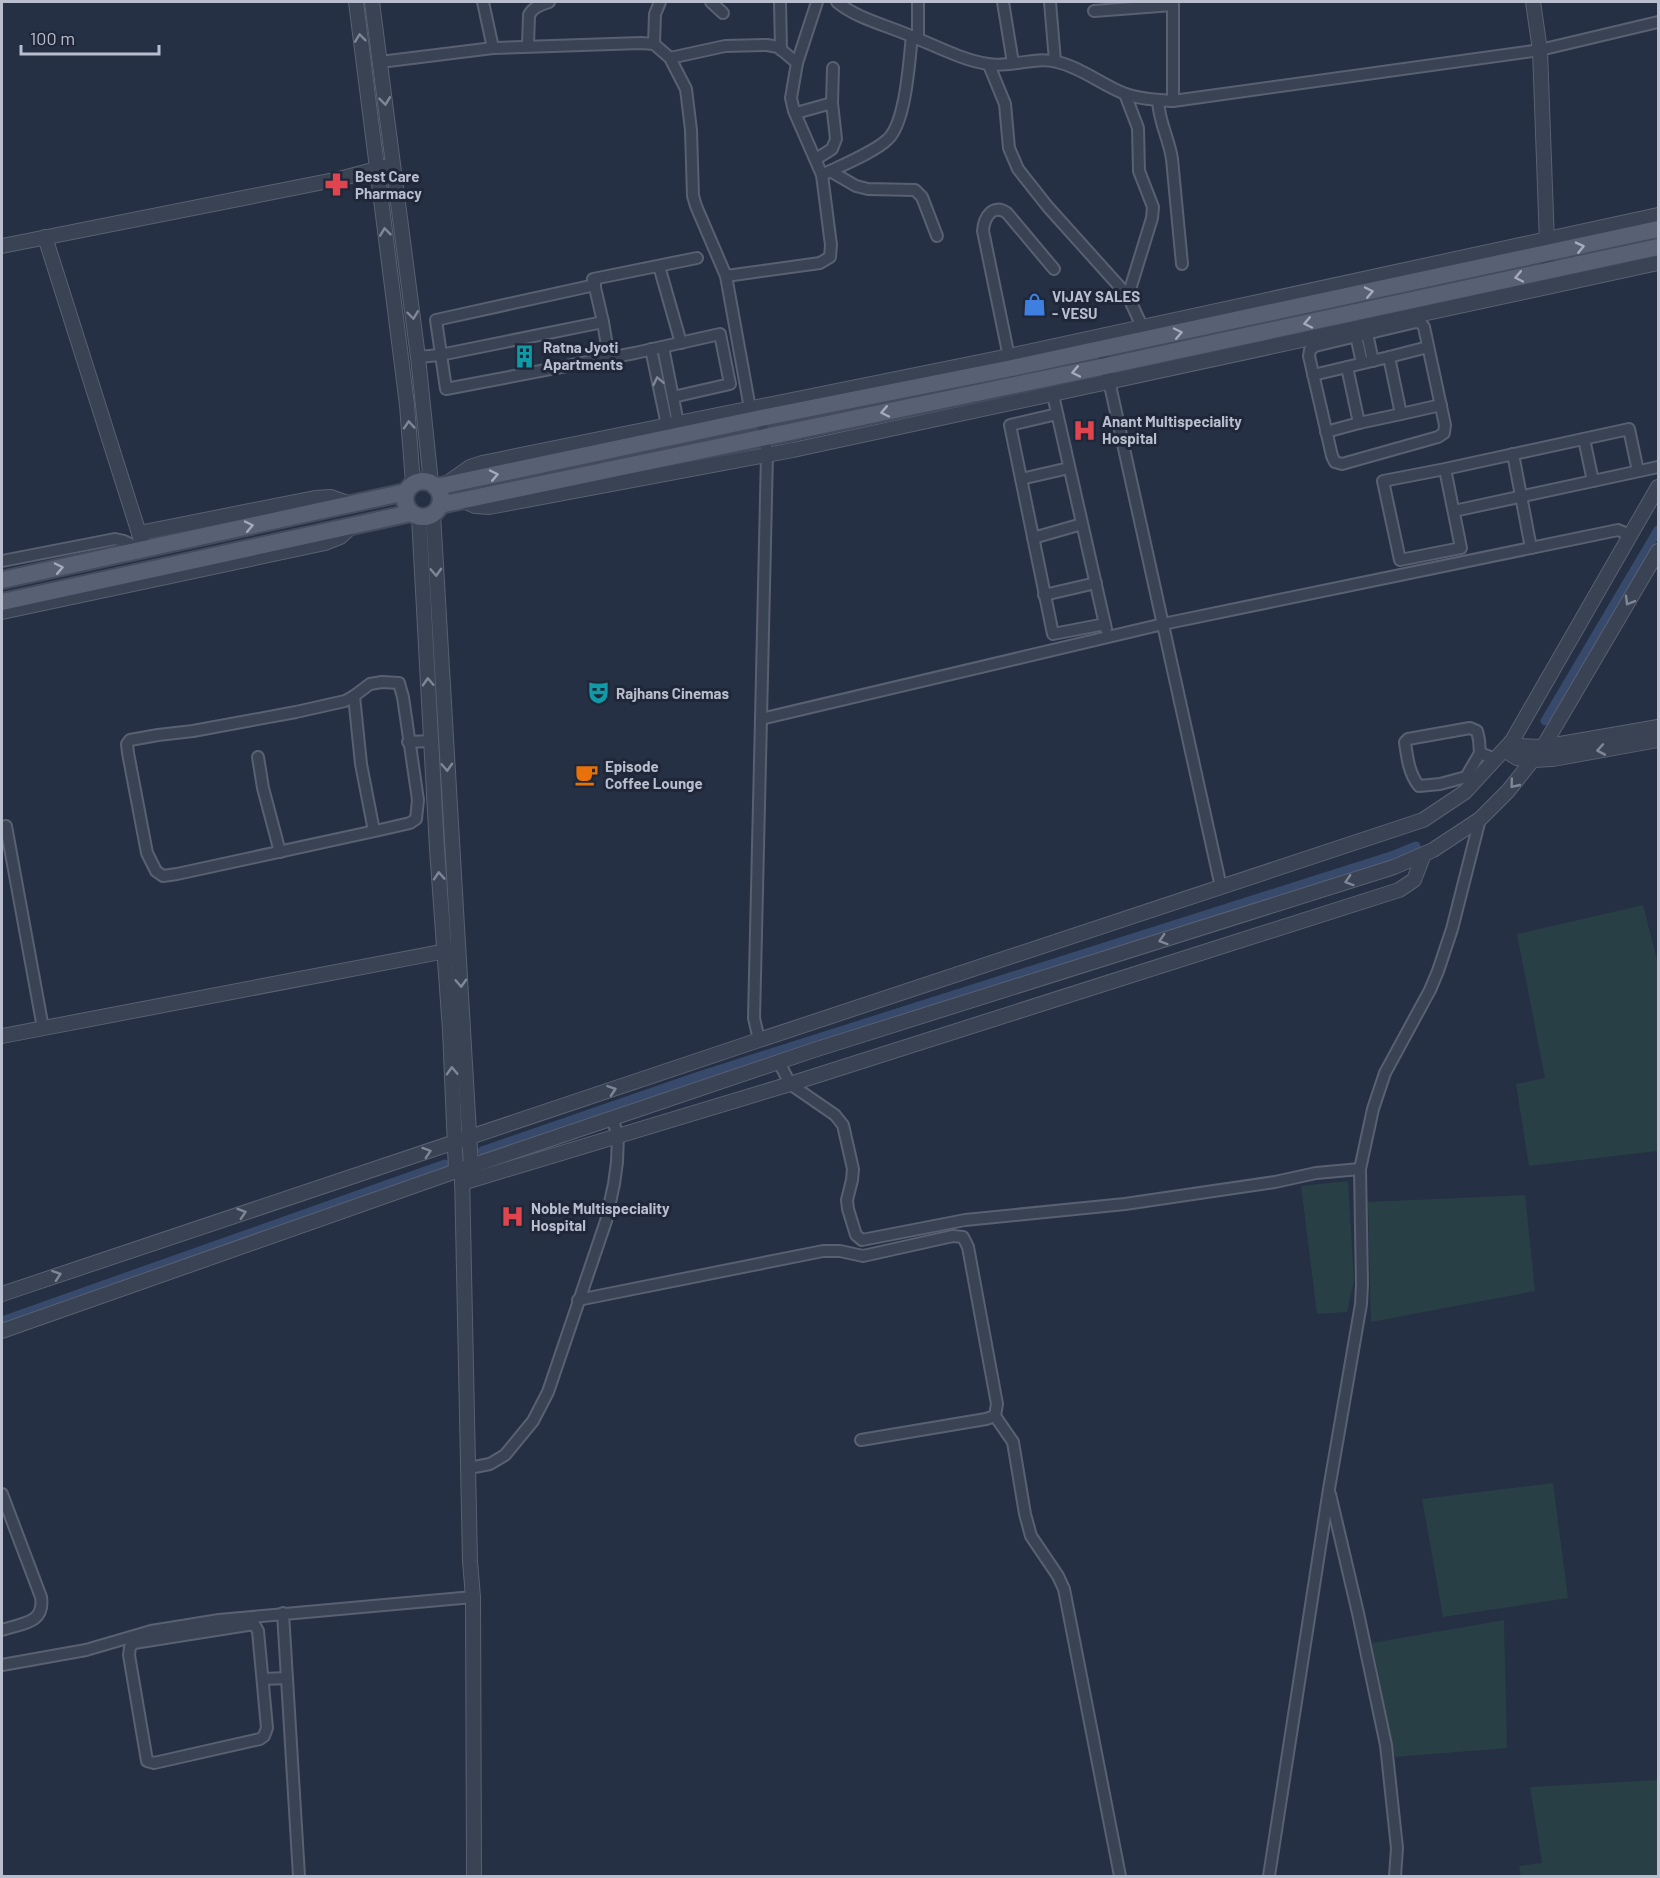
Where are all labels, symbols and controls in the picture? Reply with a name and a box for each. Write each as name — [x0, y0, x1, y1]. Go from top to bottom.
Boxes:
scale bar — [21, 18, 159, 56]
text: 100 m — [30, 27, 75, 49]
one-way arrow — [355, 33, 367, 43]
one-way arrow — [378, 97, 390, 106]
place label: Best Care Pharmacy — [355, 167, 422, 202]
pharmacy icon: Best Care Pharmacy — [324, 172, 350, 198]
one-way arrow — [379, 227, 391, 236]
one-way arrow — [1575, 241, 1585, 254]
one-way arrow — [1515, 270, 1525, 283]
one-way arrow — [1363, 286, 1373, 299]
place label: VIJAY SALES - VESU — [1052, 287, 1140, 322]
shop icon: VIJAY SALES - VESU — [1021, 292, 1047, 318]
one-way arrow — [406, 311, 418, 320]
one-way arrow — [1303, 315, 1313, 328]
one-way arrow — [1173, 327, 1183, 340]
place label: Ratna Jyoti Apartments — [543, 338, 624, 373]
building icon: Ratna Jyoti Apartments — [512, 343, 538, 369]
one-way arrow — [1072, 365, 1082, 378]
one-way arrow — [652, 377, 665, 387]
one-way arrow — [881, 405, 891, 418]
place label: Anant Multispeciality Hospital — [1102, 412, 1242, 447]
hospital icon: Anant Multispeciality Hospital — [1071, 417, 1097, 443]
one-way arrow — [403, 420, 416, 430]
one-way arrow — [488, 469, 498, 482]
one-way arrow — [244, 520, 254, 533]
one-way arrow — [53, 562, 63, 575]
one-way arrow — [429, 568, 442, 577]
one-way arrow — [1625, 595, 1636, 605]
one-way arrow — [421, 677, 434, 686]
theatre icon: Rajhans Cinemas — [585, 680, 611, 706]
place label: Rajhans Cinemas — [616, 684, 730, 702]
one-way arrow — [1596, 743, 1606, 756]
place label: Episode Coffee Lounge — [605, 757, 703, 792]
cafe icon: Episode Coffee Lounge — [574, 762, 600, 788]
one-way arrow — [440, 763, 453, 772]
one-way arrow — [1510, 777, 1521, 788]
one-way arrow — [433, 872, 446, 881]
one-way arrow — [1344, 874, 1355, 886]
one-way arrow — [1158, 933, 1169, 945]
one-way arrow — [454, 978, 467, 987]
one-way arrow — [446, 1066, 459, 1075]
one-way arrow — [606, 1084, 617, 1097]
one-way arrow — [421, 1147, 432, 1159]
place label: Noble Multispeciality Hospital — [531, 1199, 670, 1234]
hospital icon: Noble Multispeciality Hospital — [500, 1204, 526, 1230]
one-way arrow — [236, 1208, 247, 1221]
one-way arrow — [51, 1270, 62, 1282]

